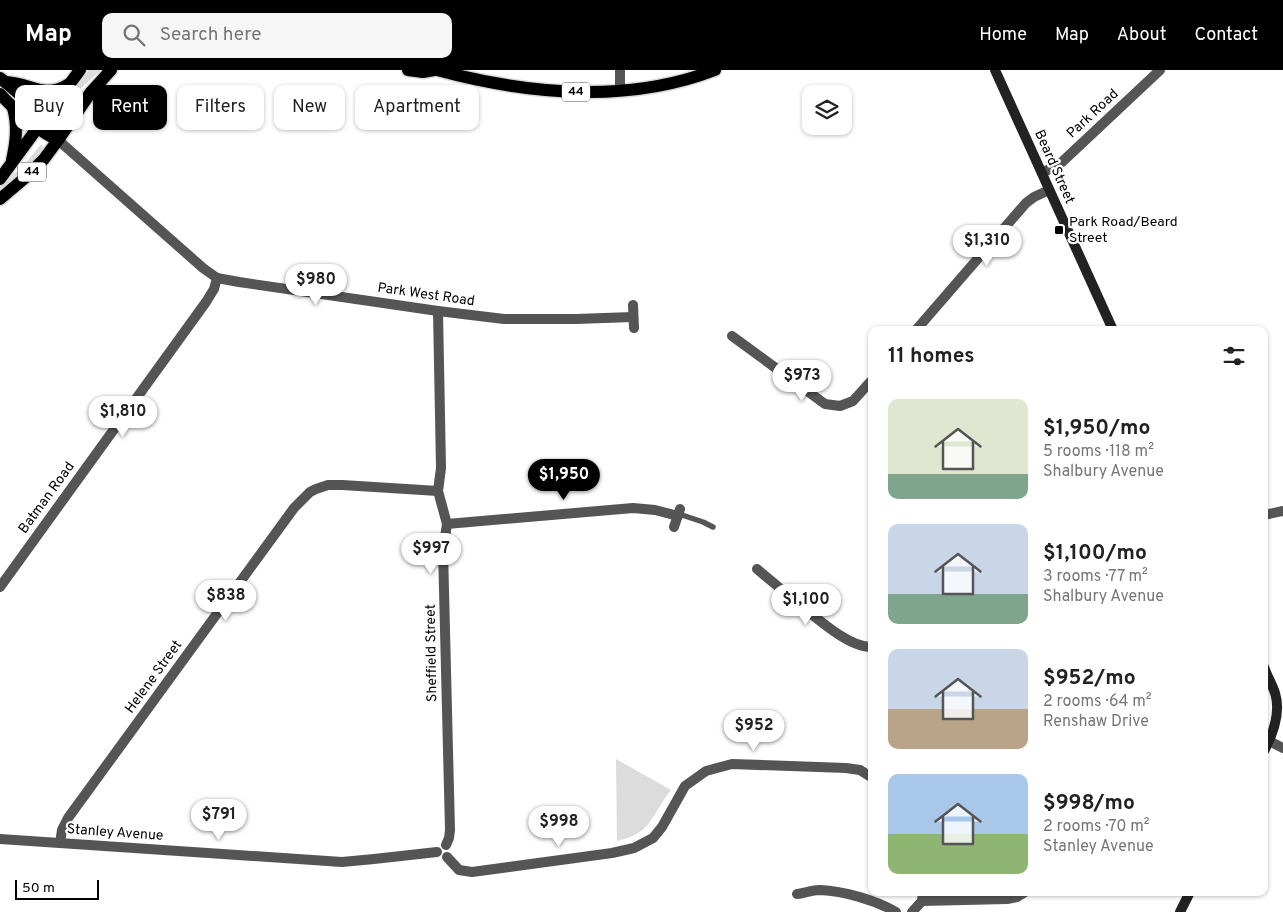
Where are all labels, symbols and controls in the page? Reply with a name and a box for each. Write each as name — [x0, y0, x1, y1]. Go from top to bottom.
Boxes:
search box — [102, 13, 452, 58]
text: Map — [25, 20, 72, 50]
icon: search — [120, 21, 148, 49]
text: Search here — [160, 23, 261, 47]
text: Home — [979, 24, 1027, 47]
text: Map — [1055, 24, 1089, 47]
text: About — [1117, 24, 1166, 47]
text: Contact — [1194, 24, 1258, 47]
road number: 44 — [562, 83, 590, 102]
chip: Buy — [15, 85, 83, 130]
chip: Rent — [93, 85, 167, 130]
chip: Filters — [177, 85, 264, 130]
chip: New — [274, 85, 345, 130]
chip: Apartment — [355, 85, 479, 130]
map controls — [802, 85, 852, 135]
button: layers — [802, 85, 852, 135]
street label: Park Road — [1064, 86, 1122, 142]
street label: Beard Street — [1030, 127, 1078, 207]
road number: 44 — [18, 162, 46, 181]
place label: Park Road/Beard Street — [1069, 214, 1178, 247]
pin: $1,310 — [946, 224, 1028, 267]
marker: Park Road/Beard Street — [1053, 224, 1065, 236]
text: $1,310 — [964, 231, 1010, 251]
pin: $980 — [286, 264, 346, 306]
text: $980 — [296, 270, 336, 290]
street label: Park West Road — [376, 280, 476, 310]
icon: filters — [1220, 342, 1248, 370]
text: 11 homes — [888, 343, 975, 370]
pin: $973 — [772, 360, 832, 402]
text: $973 — [783, 366, 821, 386]
pin: $1,810 — [82, 396, 164, 438]
text: $1,810 — [99, 402, 147, 422]
text: $1,950/mo — [1043, 415, 1150, 442]
icon: home — [928, 419, 988, 479]
text: 5 rooms · 118 m² — [1043, 442, 1154, 462]
pin: $1,950 — [523, 458, 605, 501]
street label: Batman Road — [15, 459, 79, 537]
text: Shalbury Avenue — [1043, 462, 1164, 482]
text: $1,950 — [539, 465, 589, 485]
pin: $997 — [401, 532, 461, 575]
text: $997 — [412, 539, 450, 559]
text: $1,100/mo — [1043, 540, 1147, 567]
icon: home — [928, 544, 988, 604]
text: 3 rooms · 77 m² — [1043, 567, 1148, 587]
pin: $838 — [196, 580, 256, 622]
pin: $1,100 — [765, 584, 847, 626]
text: $838 — [206, 586, 246, 606]
text: Shalbury Avenue — [1043, 587, 1164, 607]
text: $1,100 — [782, 590, 830, 610]
street label: Sheffield Street — [423, 604, 441, 702]
street label: Helene Street — [122, 637, 186, 717]
text: $952/mo — [1043, 665, 1136, 692]
icon: home — [928, 669, 988, 729]
text: 2 rooms · 64 m² — [1043, 692, 1152, 712]
pin: $952 — [724, 710, 784, 752]
text: Renshaw Drive — [1043, 712, 1149, 732]
text: $952 — [734, 716, 774, 736]
text: $998/mo — [1043, 790, 1135, 817]
icon: home — [928, 794, 988, 854]
pin: $791 — [189, 798, 249, 841]
text: $791 — [202, 805, 236, 825]
pin: $998 — [529, 806, 589, 848]
text: $998 — [539, 812, 579, 832]
text: 2 rooms · 70 m² — [1043, 817, 1150, 837]
street label: Stanley Avenue — [66, 821, 164, 845]
text: Stanley Avenue — [1043, 837, 1154, 857]
scale bar — [15, 877, 99, 900]
text: 50 m — [22, 880, 55, 897]

